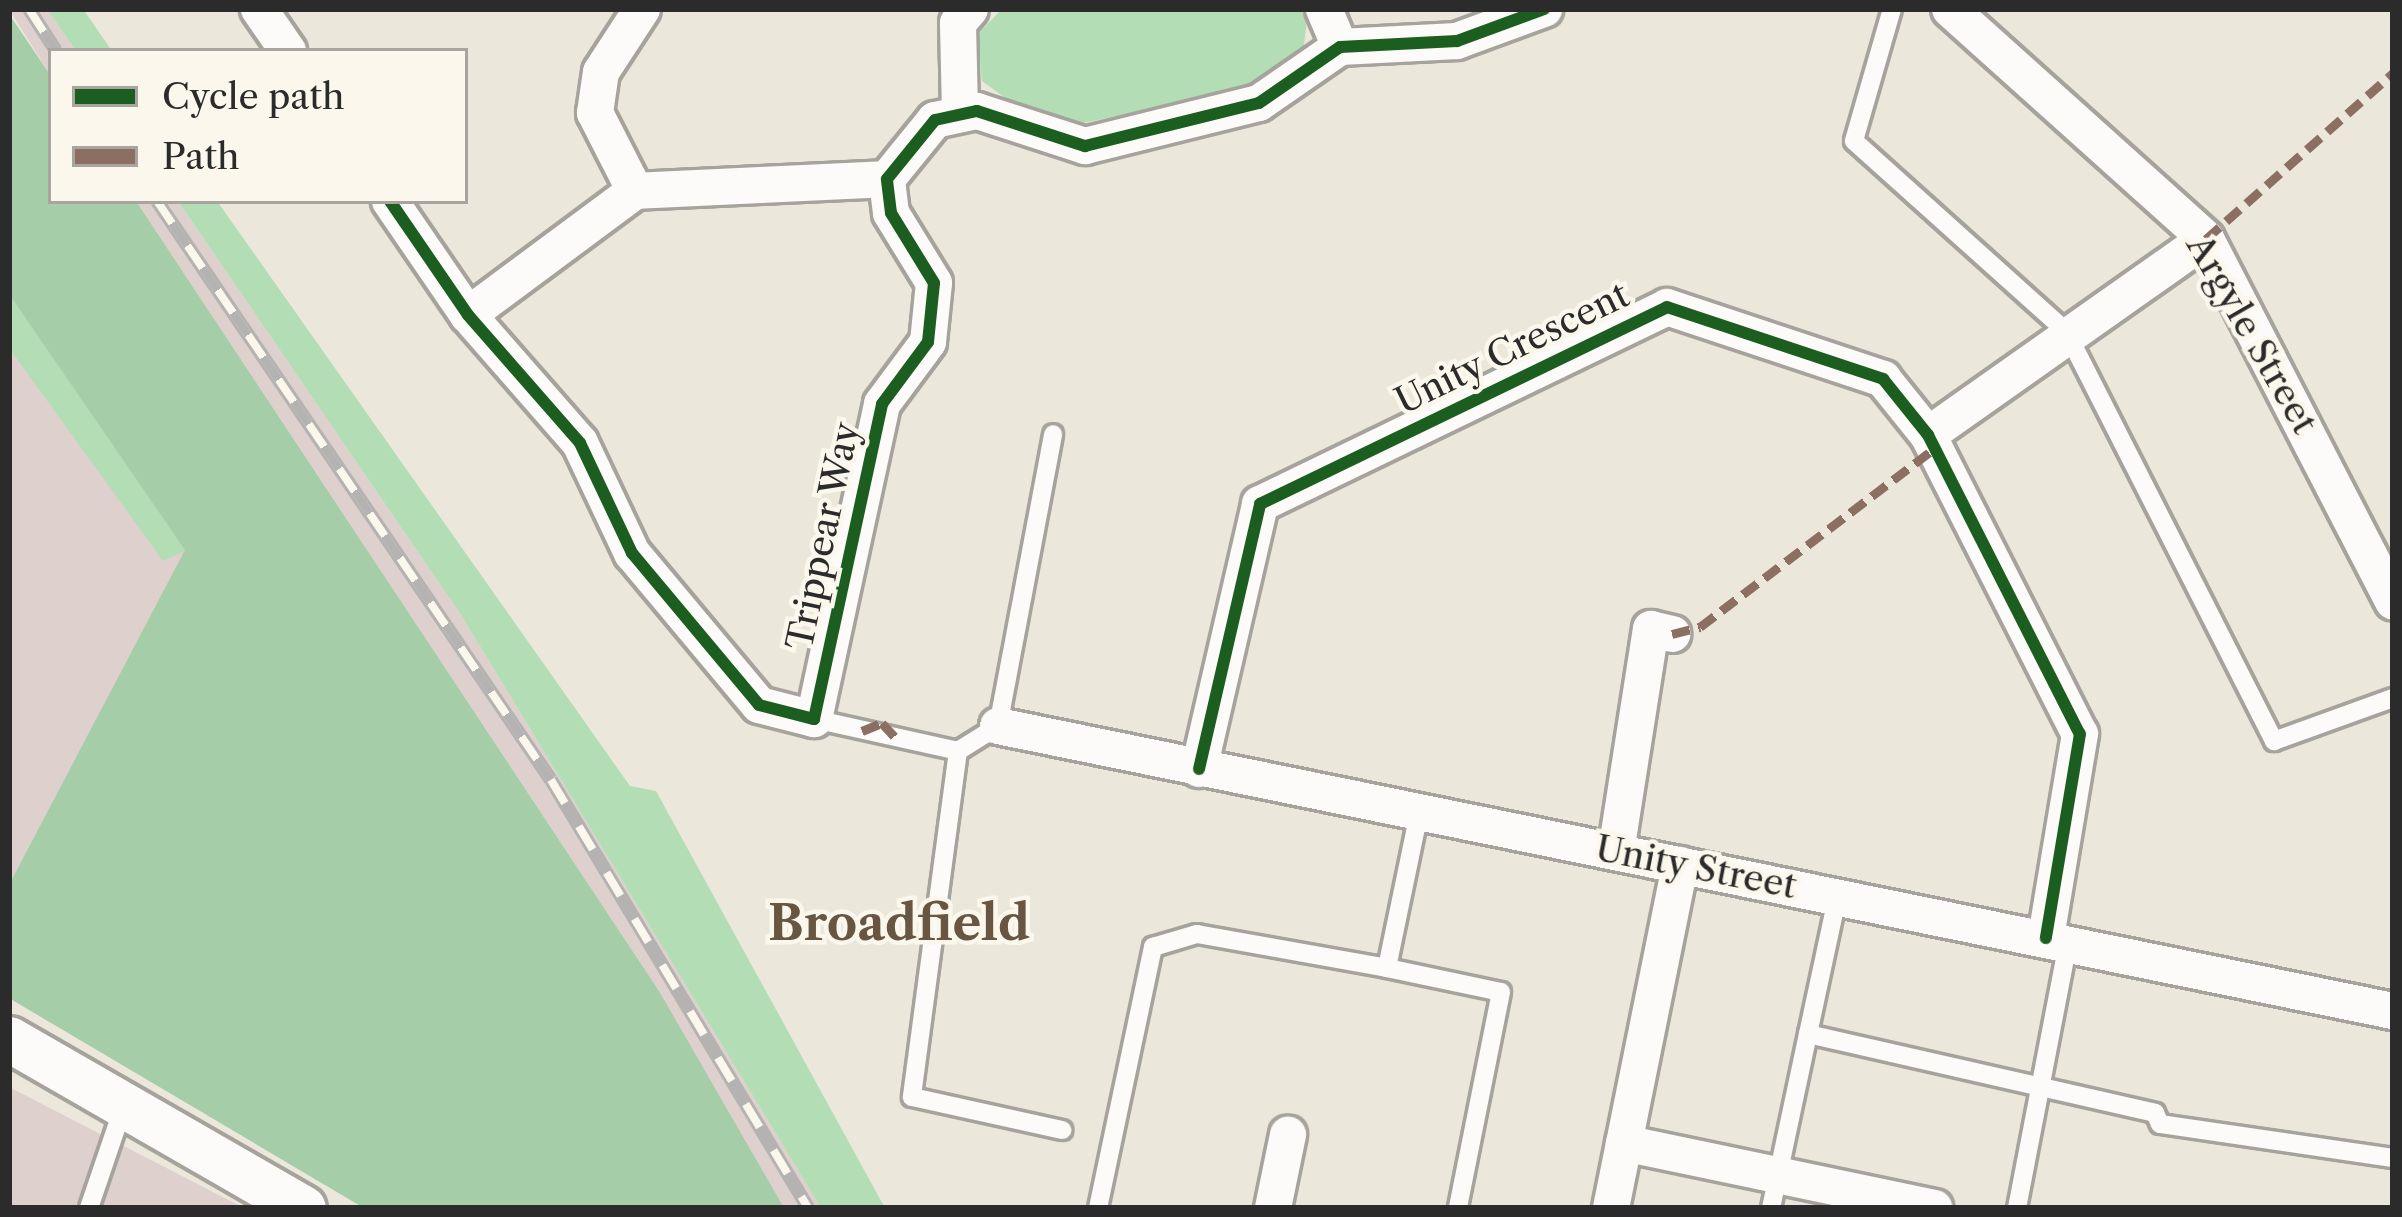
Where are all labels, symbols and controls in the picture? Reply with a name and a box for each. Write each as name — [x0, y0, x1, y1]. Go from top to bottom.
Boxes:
legend — [48, 48, 468, 204]
text: Cycle path — [162, 74, 345, 118]
text: Path — [162, 134, 240, 178]
street label: Argyle Street — [2178, 227, 2326, 441]
street label: Unity Crescent — [1388, 273, 1636, 423]
street label: Trippear Way — [778, 417, 868, 655]
street label: Unity Street — [1591, 826, 1801, 908]
district label: Broadfield — [768, 894, 1030, 952]

